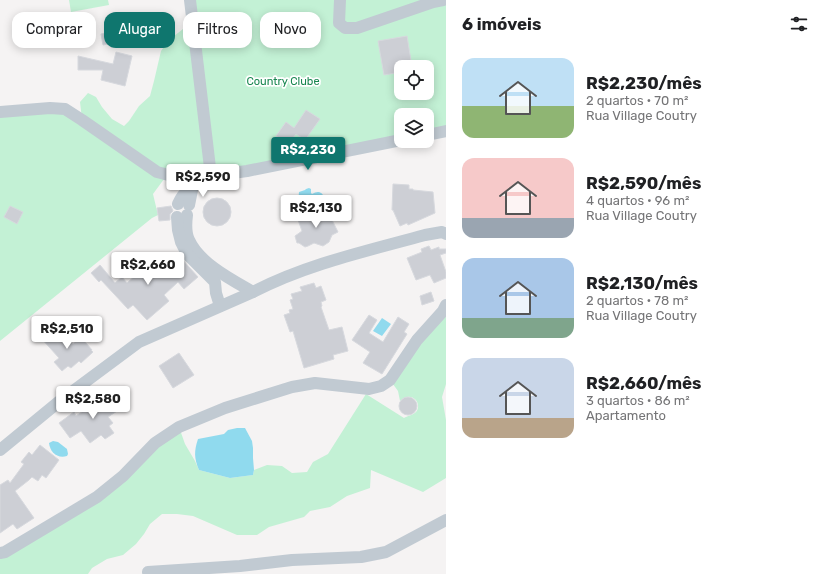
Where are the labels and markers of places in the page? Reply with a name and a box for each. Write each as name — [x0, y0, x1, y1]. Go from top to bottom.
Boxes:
pin: R$2,230 — [271, 137, 345, 171]
pin: R$2,590 — [166, 164, 240, 198]
pin: R$2,130 — [279, 195, 353, 229]
pin: R$2,660 — [111, 252, 185, 286]
pin: R$2,510 — [30, 316, 104, 350]
pin: R$2,580 — [56, 386, 130, 420]

